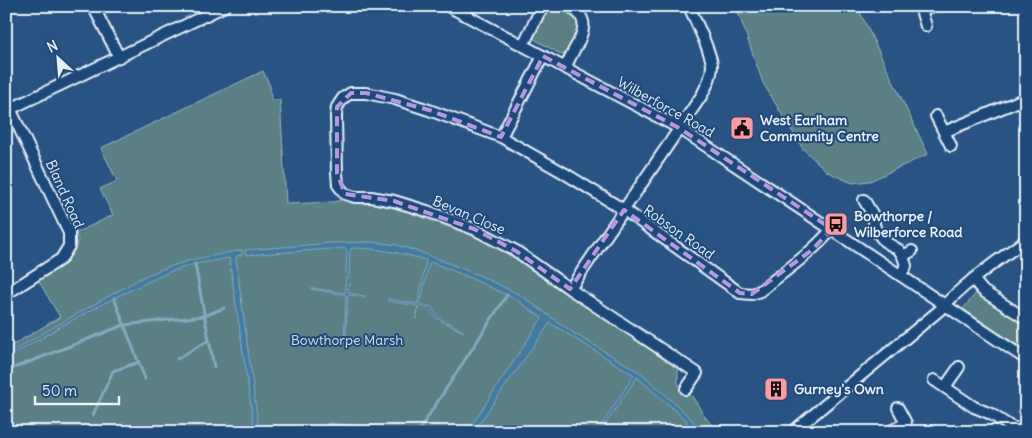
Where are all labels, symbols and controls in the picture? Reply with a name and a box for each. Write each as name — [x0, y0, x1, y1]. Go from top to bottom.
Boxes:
north arrow — [32, 32, 82, 82]
text: N — [44, 36, 61, 57]
street label: Wilberforce Road — [614, 73, 718, 141]
place label: West Earlham Community Centre — [760, 111, 879, 145]
public building icon: West Earlham Community Centre — [729, 115, 755, 141]
street label: Bland Road — [42, 157, 88, 231]
street label: Bevan Close — [430, 192, 508, 238]
street label: Robson Road — [640, 201, 718, 263]
place label: Bowthorpe / Wilberforce Road — [854, 207, 963, 241]
bus stop icon: Bowthorpe / Wilberforce Road — [823, 211, 849, 237]
park label: Bowthorpe Marsh — [291, 331, 403, 349]
scale bar — [35, 373, 119, 405]
building icon: Gurney's Own — [763, 376, 789, 402]
place label: Gurney's Own — [794, 380, 884, 398]
text: 50 m — [42, 381, 77, 400]

